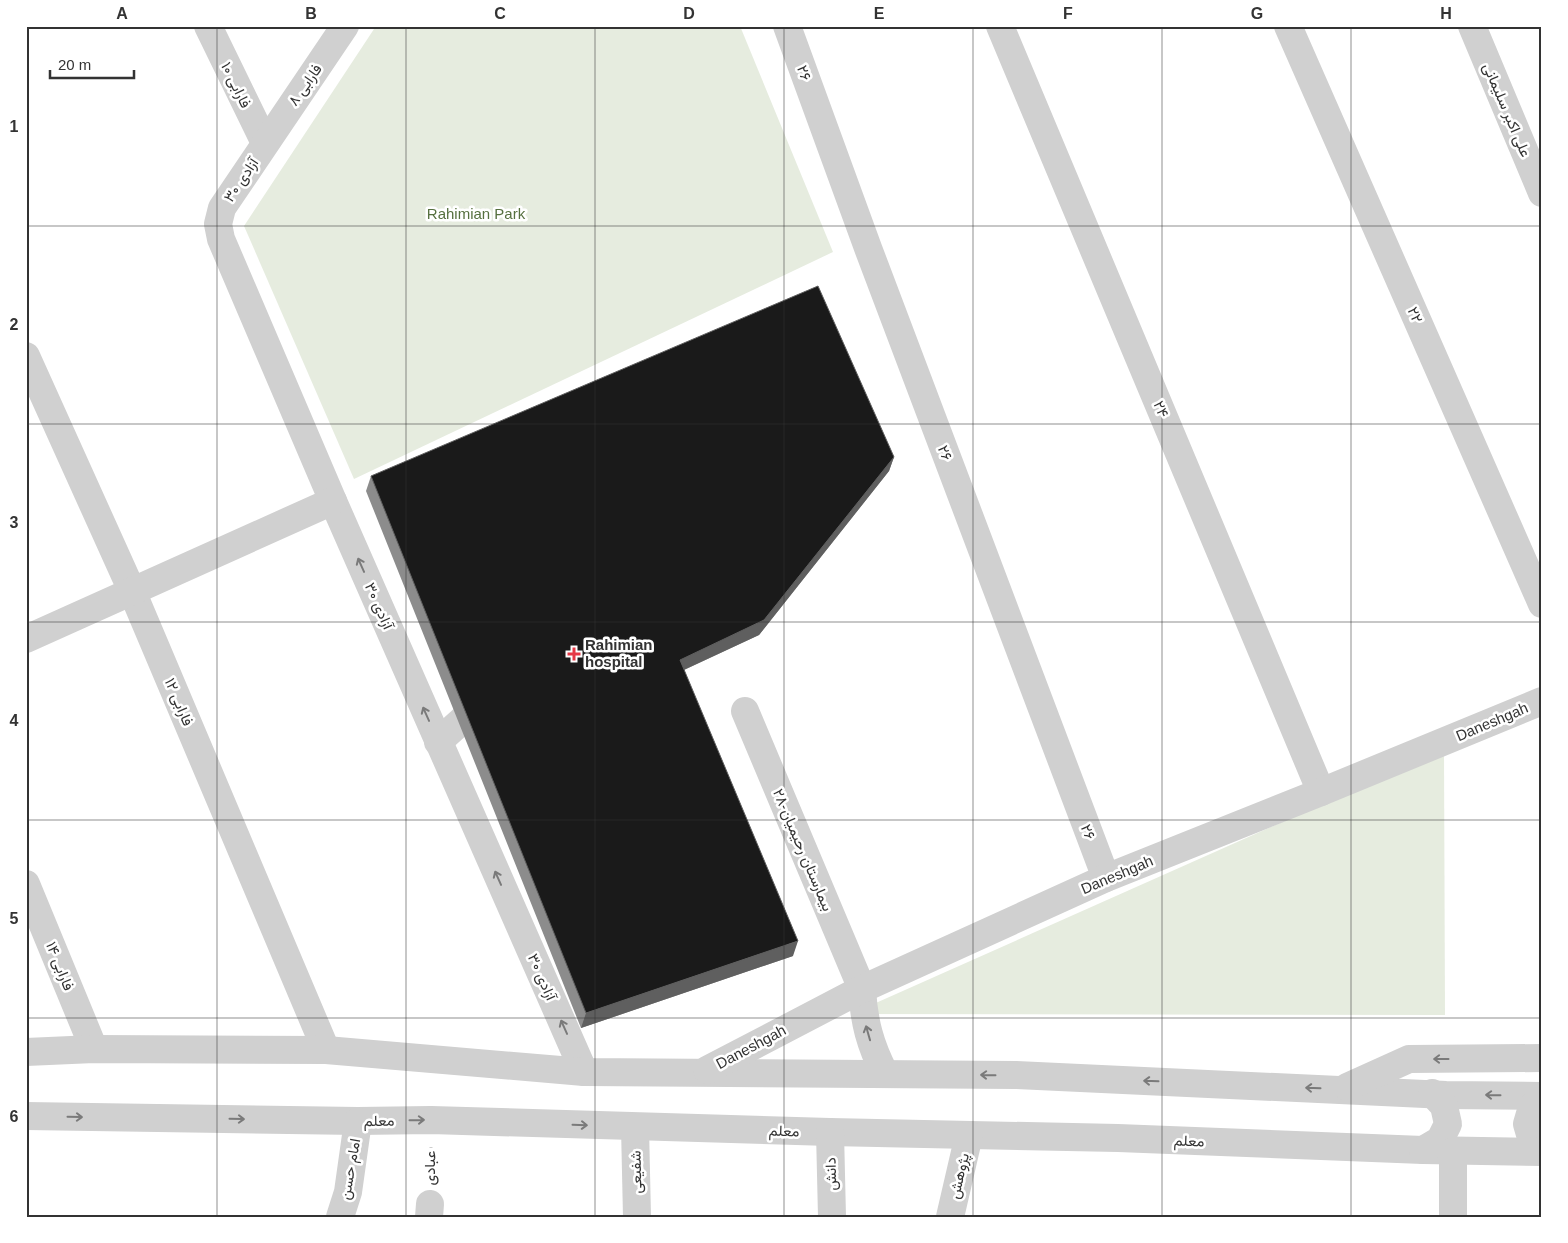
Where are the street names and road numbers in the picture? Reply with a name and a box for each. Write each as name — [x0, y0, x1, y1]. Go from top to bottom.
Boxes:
street label: فارابی ۱۰ — [216, 59, 255, 111]
street label: علی اکبر سلیمانی — [1478, 60, 1535, 160]
street label: فارابی ۸ — [284, 61, 327, 110]
street label: ۲۶ — [794, 63, 815, 83]
street label: آزادی ۳۰ — [220, 153, 264, 206]
street label: ۲۲ — [1404, 304, 1426, 326]
street label: ۲۴ — [1150, 398, 1173, 420]
street label: ۲۶ — [935, 443, 956, 463]
street label: آزادی ۳۰ — [360, 580, 398, 634]
street label: فارابی ۱۲ — [160, 675, 197, 729]
street label: Daneshgah — [1453, 699, 1530, 744]
street label: ۲۸-بیمارستان رحیمیان — [769, 786, 837, 914]
street label: ۲۶ — [1078, 822, 1099, 842]
street label: Daneshgah — [1078, 852, 1155, 897]
street label: فارابی ۱۴ — [41, 939, 78, 994]
street label: آزادی ۳۰ — [523, 951, 561, 1005]
street label: Daneshgah — [713, 1021, 789, 1072]
street label: معلم — [363, 1112, 395, 1131]
street label: معلم — [768, 1121, 800, 1142]
street label: معلم — [1173, 1131, 1205, 1152]
street label: امام حسن — [336, 1137, 365, 1201]
street label: عبادی — [421, 1150, 440, 1186]
street label: شفیعی — [627, 1150, 646, 1194]
street label: پژوهش — [945, 1151, 974, 1201]
street label: دانش — [821, 1157, 842, 1191]

